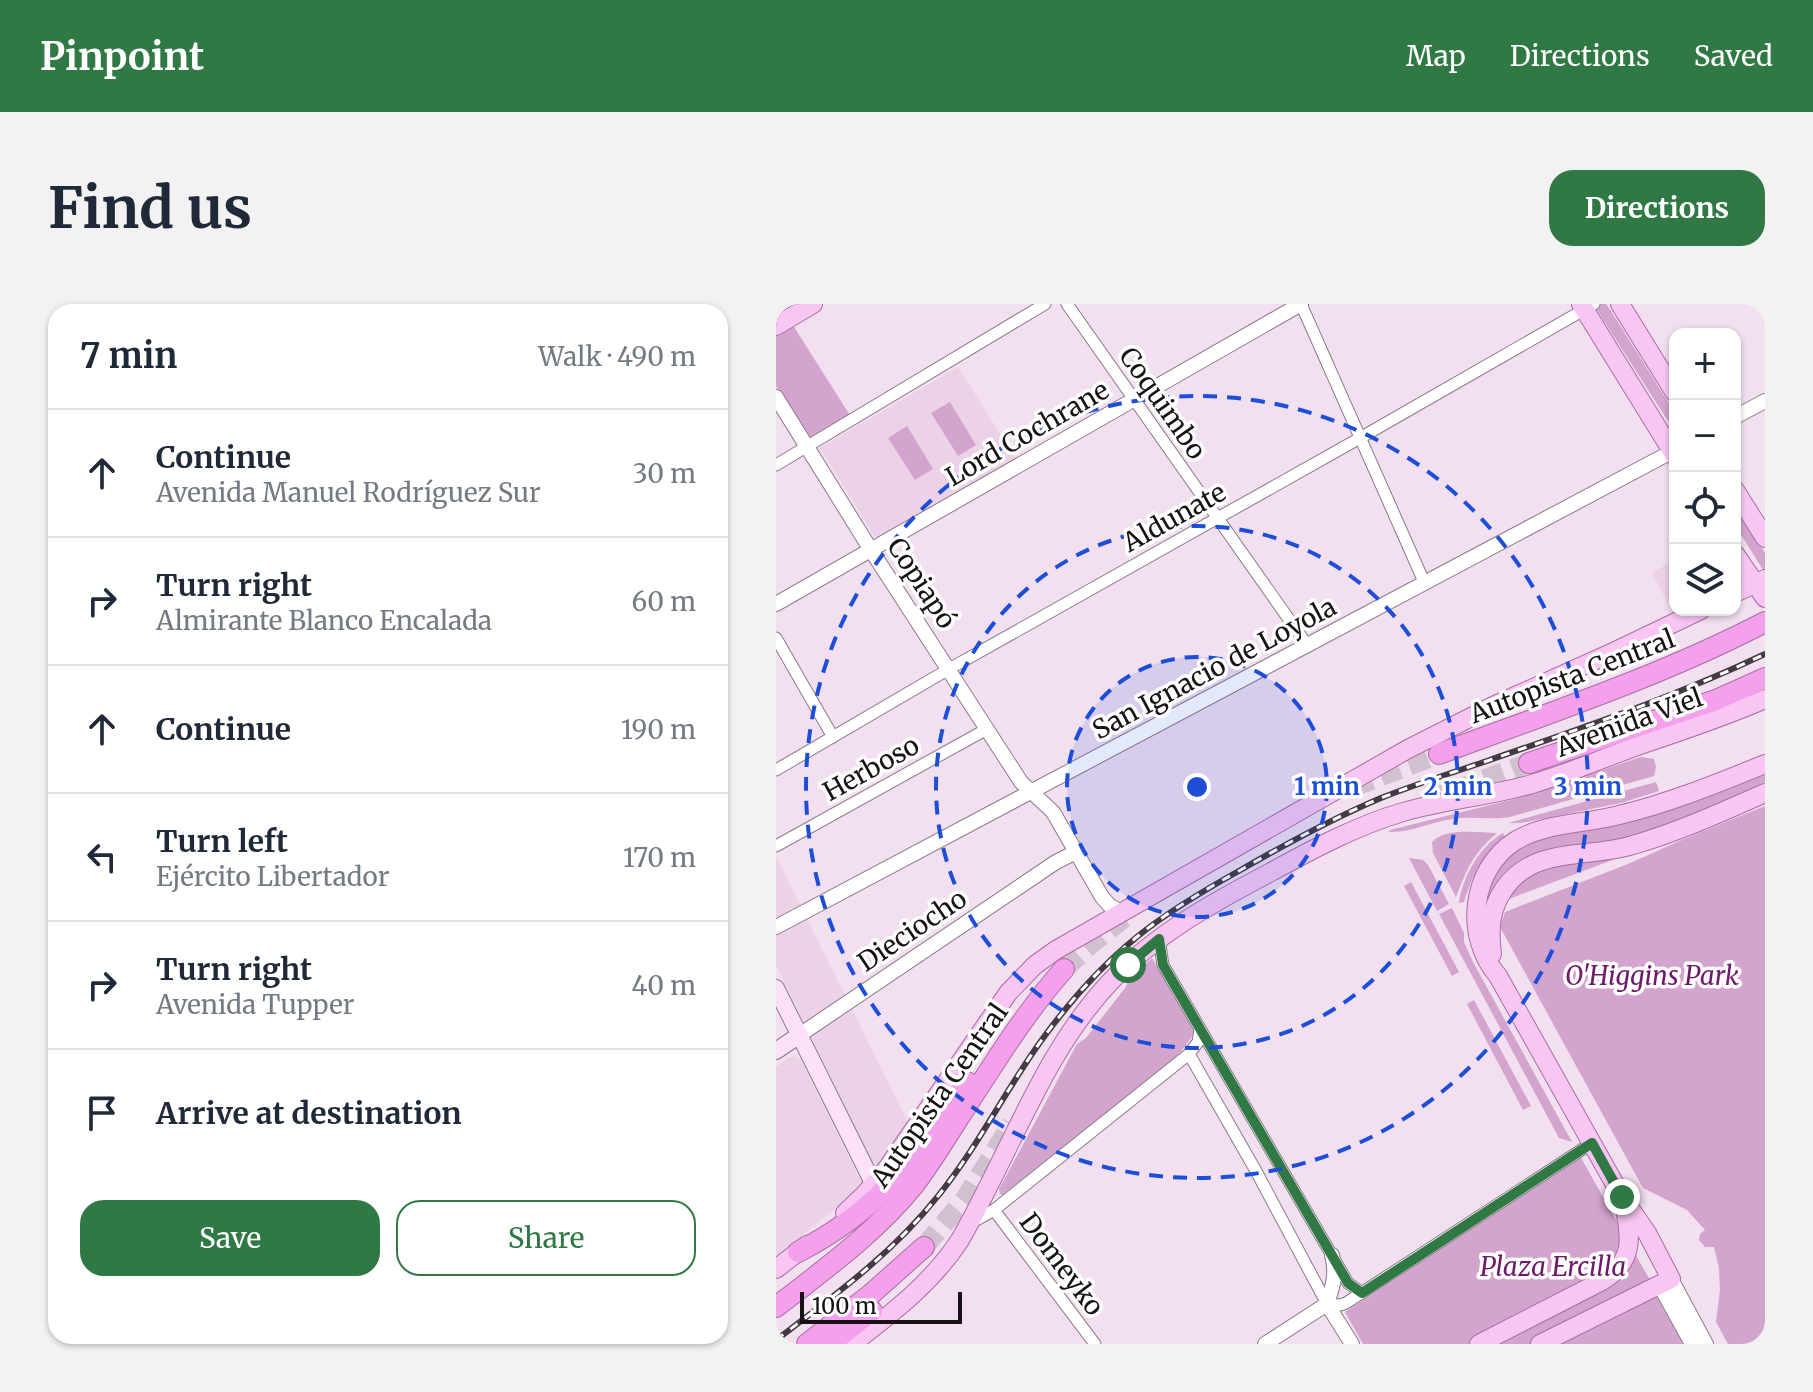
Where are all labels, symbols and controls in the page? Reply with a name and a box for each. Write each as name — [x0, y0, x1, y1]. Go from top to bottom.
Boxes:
text: Pinpoint — [40, 33, 204, 80]
text: Map — [1406, 38, 1466, 74]
text: Directions — [1510, 38, 1650, 74]
text: Saved — [1694, 38, 1773, 74]
button: Directions — [1549, 170, 1765, 246]
text: Find us — [48, 173, 252, 243]
map controls — [1669, 328, 1741, 616]
button: + — [1669, 328, 1741, 400]
text: 7 min — [80, 335, 177, 377]
text: Walk · 490 m — [538, 340, 696, 373]
street label: Coquimbo — [1112, 341, 1214, 465]
street label: Lord Cochrane — [940, 373, 1114, 493]
button: − — [1669, 400, 1741, 472]
text: Continue — [156, 438, 291, 476]
icon: ahead — [80, 451, 124, 495]
text: 30 m — [633, 457, 696, 490]
button: locate — [1669, 472, 1741, 544]
street label: Aldunate — [1116, 475, 1231, 559]
text: Avenida Manuel Rodríguez Sur — [156, 476, 541, 509]
street label: Copiapó — [880, 531, 964, 635]
button: layers — [1669, 544, 1741, 616]
text: Turn right — [156, 566, 312, 604]
icon: right — [80, 579, 124, 623]
text: 60 m — [632, 585, 696, 618]
street label: San Ignacio de Loyola — [1087, 590, 1342, 746]
text: Almirante Blanco Encalada — [156, 604, 492, 637]
street label: Autopista Central — [1464, 622, 1679, 731]
street label: Avenida Viel — [1550, 680, 1707, 764]
icon: ahead — [80, 707, 124, 751]
text: Continue — [156, 710, 291, 748]
text: 190 m — [621, 713, 696, 746]
street label: Herboso — [817, 728, 925, 808]
text: 1 min — [1294, 771, 1360, 802]
text: 2 min — [1424, 771, 1492, 802]
text: 3 min — [1554, 771, 1622, 802]
centre of rings — [1183, 773, 1211, 801]
text: Turn left — [156, 822, 288, 860]
icon: left — [80, 835, 124, 879]
text: 170 m — [623, 841, 696, 874]
text: Ejército Libertador — [156, 860, 389, 893]
street label: Dieciocho — [851, 882, 973, 978]
route start — [1110, 947, 1146, 983]
text: Turn right — [156, 950, 312, 988]
park label: O'Higgins Park — [1565, 959, 1739, 992]
icon: right — [80, 963, 124, 1007]
text: 40 m — [632, 969, 696, 1002]
text: Avenida Tupper — [156, 988, 354, 1021]
street label: Autopista Central — [863, 997, 1015, 1194]
icon: arrive — [80, 1091, 124, 1135]
text: Arrive at destination — [156, 1094, 462, 1132]
route end — [1604, 1179, 1640, 1215]
button: Save — [80, 1200, 380, 1276]
button: Share — [396, 1200, 696, 1276]
street label: Domeyko — [1013, 1206, 1111, 1322]
park label: Plaza Ercilla — [1480, 1250, 1626, 1283]
scale bar — [800, 1288, 962, 1324]
text: 100 m — [812, 1292, 877, 1320]

